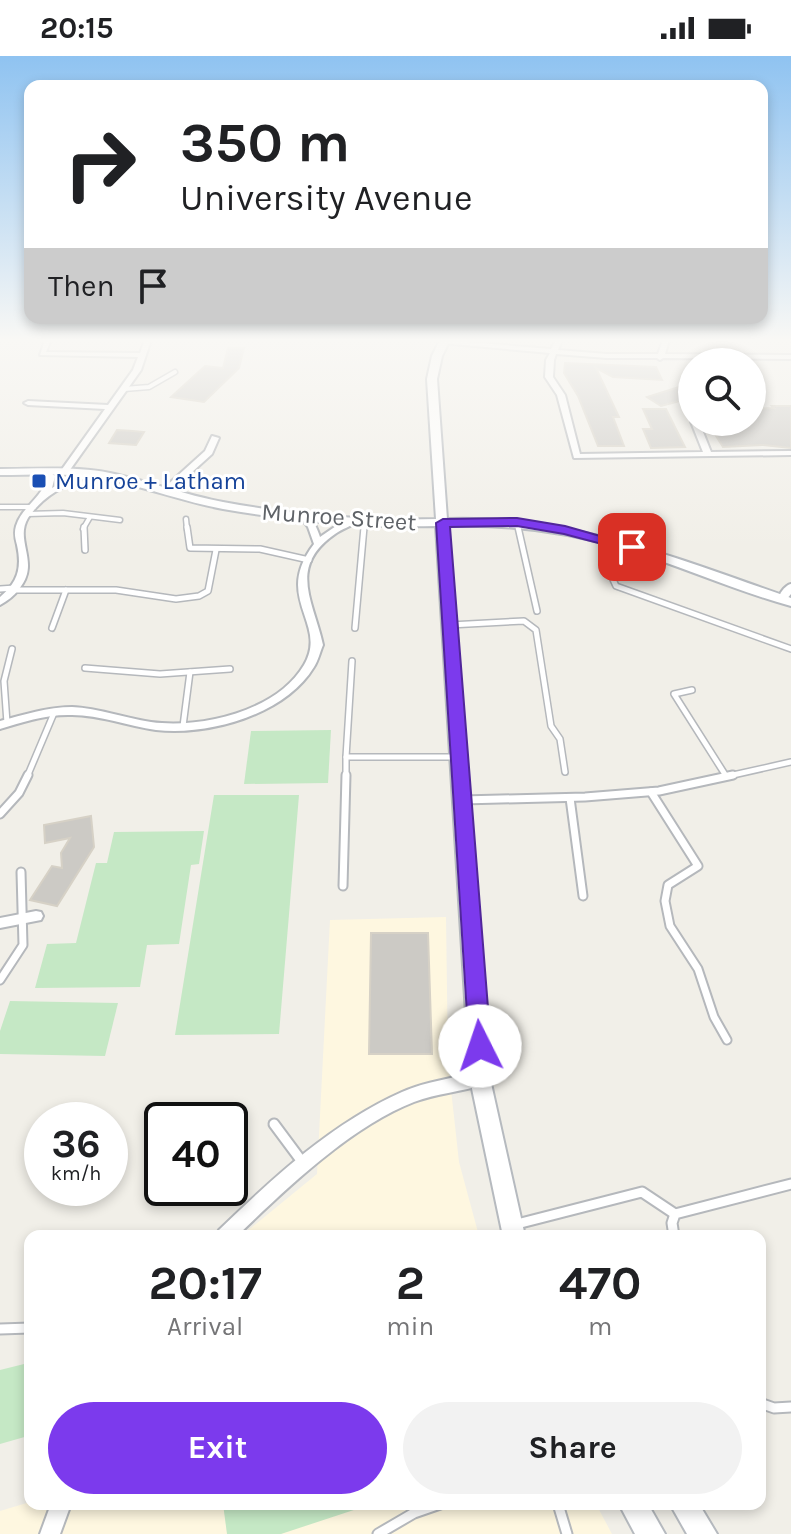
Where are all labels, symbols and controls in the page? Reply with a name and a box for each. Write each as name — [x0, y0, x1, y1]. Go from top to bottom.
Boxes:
text: 20:15 — [40, 10, 113, 46]
text: 350 m — [180, 110, 350, 175]
icon: right — [48, 112, 152, 216]
text: University Avenue — [180, 177, 473, 219]
icon: arrive — [131, 264, 175, 308]
text: Then — [48, 268, 115, 304]
map controls — [678, 348, 766, 436]
button: search — [678, 348, 766, 436]
place label: Munroe + Latham — [55, 467, 246, 495]
marker: Munroe + Latham — [30, 472, 48, 490]
street label: Munroe Street — [261, 498, 417, 536]
pin — [598, 513, 666, 581]
icon: arrive — [610, 525, 654, 569]
position arrow — [438, 1004, 522, 1088]
speed limit sign: 40 — [144, 1102, 248, 1206]
text: 36 — [51, 1120, 101, 1167]
text: km/h — [51, 1162, 101, 1185]
text: 20:17 — [149, 1255, 262, 1311]
text: 2 — [396, 1255, 425, 1311]
text: 470 — [559, 1255, 641, 1311]
text: Arrival — [167, 1311, 243, 1342]
text: min — [386, 1311, 434, 1342]
text: m — [588, 1311, 612, 1342]
button: Exit — [48, 1402, 387, 1494]
button: Share — [403, 1402, 742, 1494]

